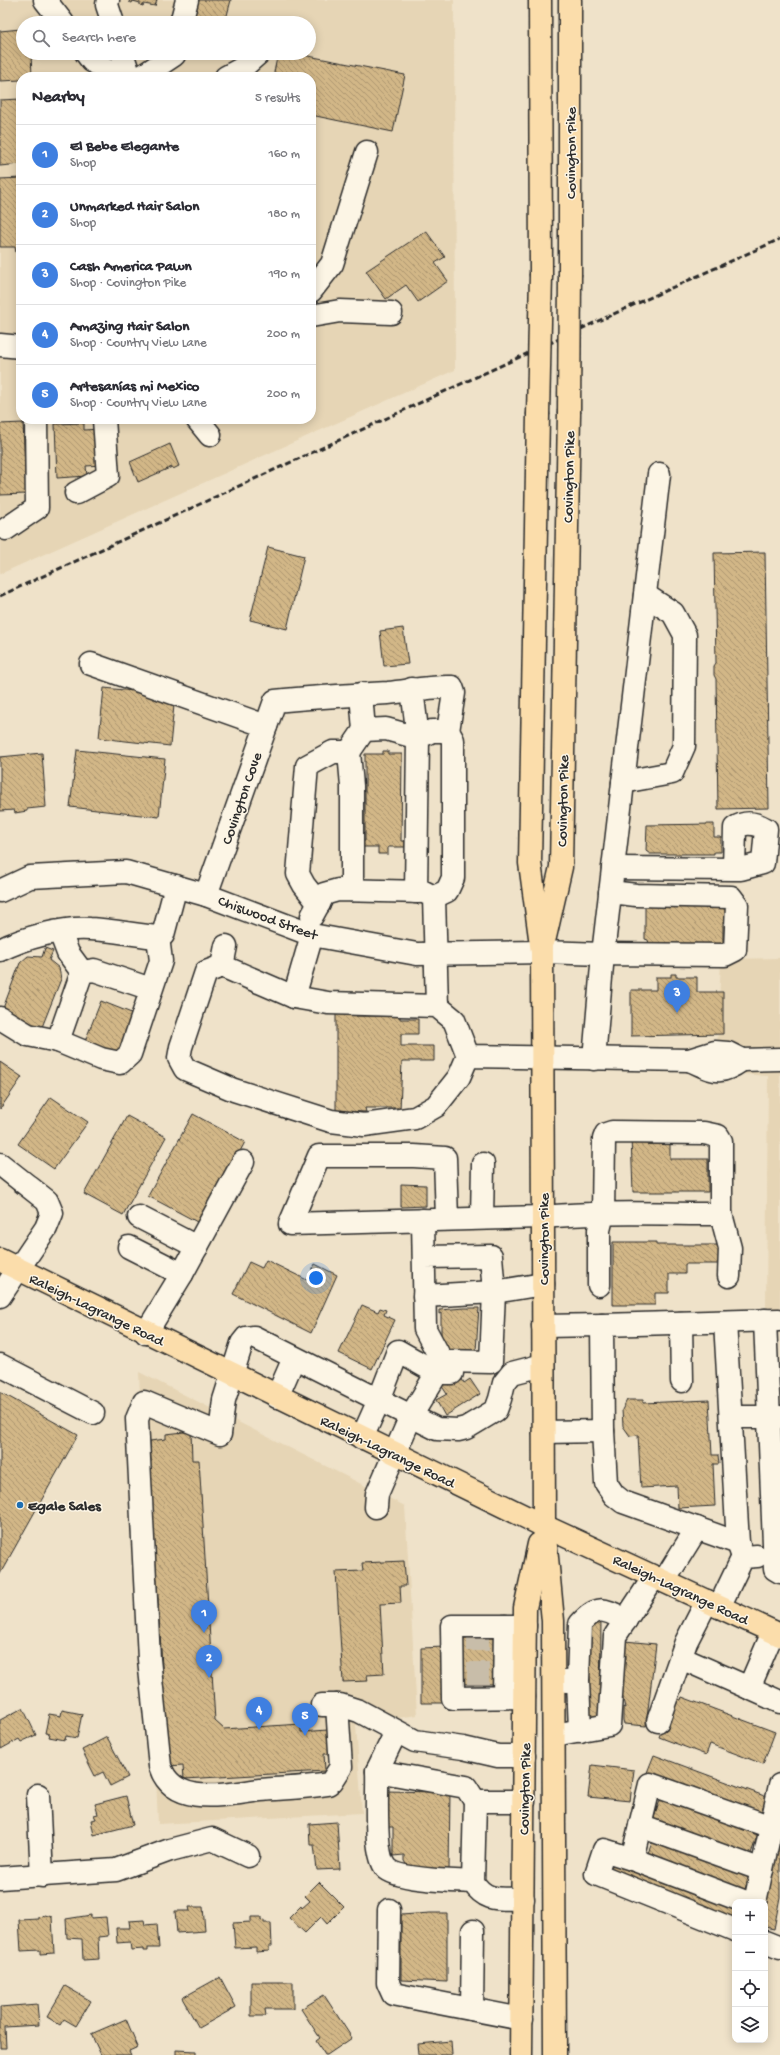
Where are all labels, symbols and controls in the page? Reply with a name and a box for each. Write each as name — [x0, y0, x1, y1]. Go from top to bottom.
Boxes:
search box — [16, 16, 316, 60]
icon: search — [30, 27, 52, 49]
text: Search here — [62, 29, 136, 47]
text: Nearby — [32, 88, 85, 108]
text: 5 results — [255, 91, 300, 106]
street label: Covington Pike — [563, 107, 581, 199]
text: El Bebe Elegante — [70, 138, 179, 156]
text: 1 — [42, 147, 48, 162]
text: 160 m — [268, 147, 300, 162]
text: Shop — [70, 156, 96, 171]
text: Unmarked Hair Salon — [70, 198, 199, 216]
text: 2 — [42, 207, 48, 222]
text: 180 m — [268, 207, 300, 222]
text: Shop — [70, 216, 96, 231]
text: Cash America Pawn — [70, 258, 192, 276]
text: 3 — [42, 267, 48, 282]
text: 190 m — [269, 267, 300, 282]
text: Shop · Covington Pike — [70, 276, 186, 291]
text: Amazing Hair Salon — [70, 318, 189, 336]
text: 4 — [42, 327, 48, 342]
text: 200 m — [267, 327, 300, 342]
text: Shop · Country View Lane — [70, 336, 207, 351]
text: Artesanías mi Mexico — [70, 378, 199, 396]
text: 5 — [42, 387, 48, 402]
text: 200 m — [267, 387, 300, 402]
text: Shop · Country View Lane — [70, 396, 207, 411]
street label: Covington Pike — [560, 431, 580, 523]
street label: Covington Cove — [219, 750, 267, 847]
street label: Covington Pike — [554, 755, 574, 847]
street label: Chiswood Street — [215, 893, 321, 946]
pin: 3 — [664, 980, 690, 1013]
street label: Covington Pike — [536, 1193, 554, 1285]
your location — [306, 1268, 326, 1288]
street label: Raleigh-Lagrange Road — [26, 1270, 167, 1352]
street label: Raleigh-Lagrange Road — [317, 1412, 458, 1494]
place label: Egale Sales — [28, 1498, 102, 1516]
marker: Egale Sales — [15, 1500, 25, 1510]
street label: Raleigh-Lagrange Road — [610, 1551, 752, 1631]
pin: 1 — [191, 1600, 217, 1633]
pin: 2 — [196, 1645, 222, 1678]
pin: 4 — [246, 1697, 272, 1730]
pin: 5 — [292, 1703, 318, 1736]
street label: Covington Pike — [516, 1743, 536, 1835]
map controls — [732, 1899, 768, 2043]
button: + — [732, 1899, 768, 1935]
button: − — [732, 1935, 768, 1971]
button: locate — [732, 1971, 768, 2007]
button: layers — [732, 2007, 768, 2043]

